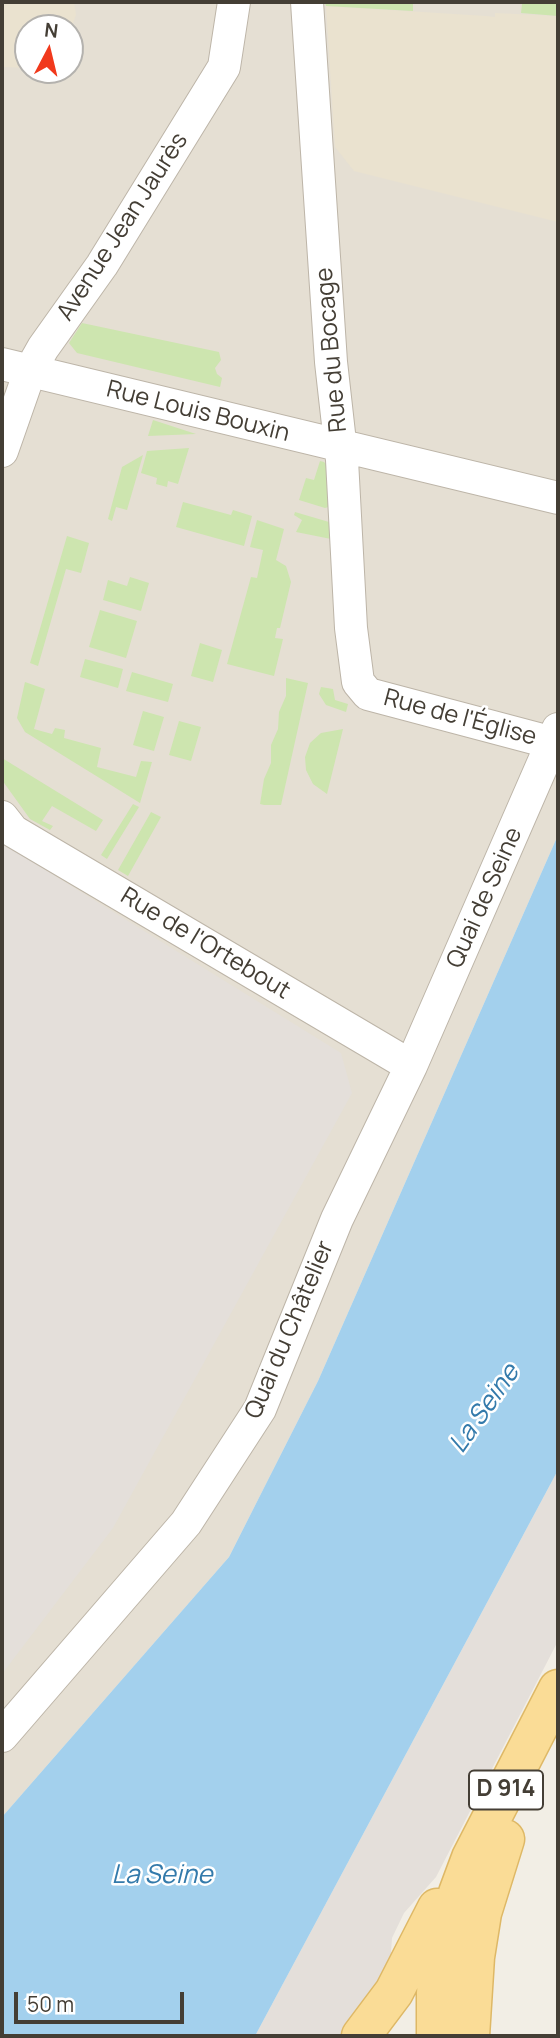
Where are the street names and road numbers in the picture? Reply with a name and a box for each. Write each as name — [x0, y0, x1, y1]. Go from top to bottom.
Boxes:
street label: Avenue Jean Jaurès — [51, 128, 195, 326]
street label: Rue du Bocage — [310, 266, 354, 434]
street label: Rue Louis Bouxin — [104, 375, 292, 449]
street label: Rue de l'Église — [380, 684, 540, 752]
street label: Quai de Seine — [441, 823, 529, 973]
street label: Rue de l'Ortebout — [115, 882, 295, 1006]
street label: Quai du Châtelier — [240, 1237, 340, 1423]
road number: D 914 — [469, 1770, 543, 1810]

